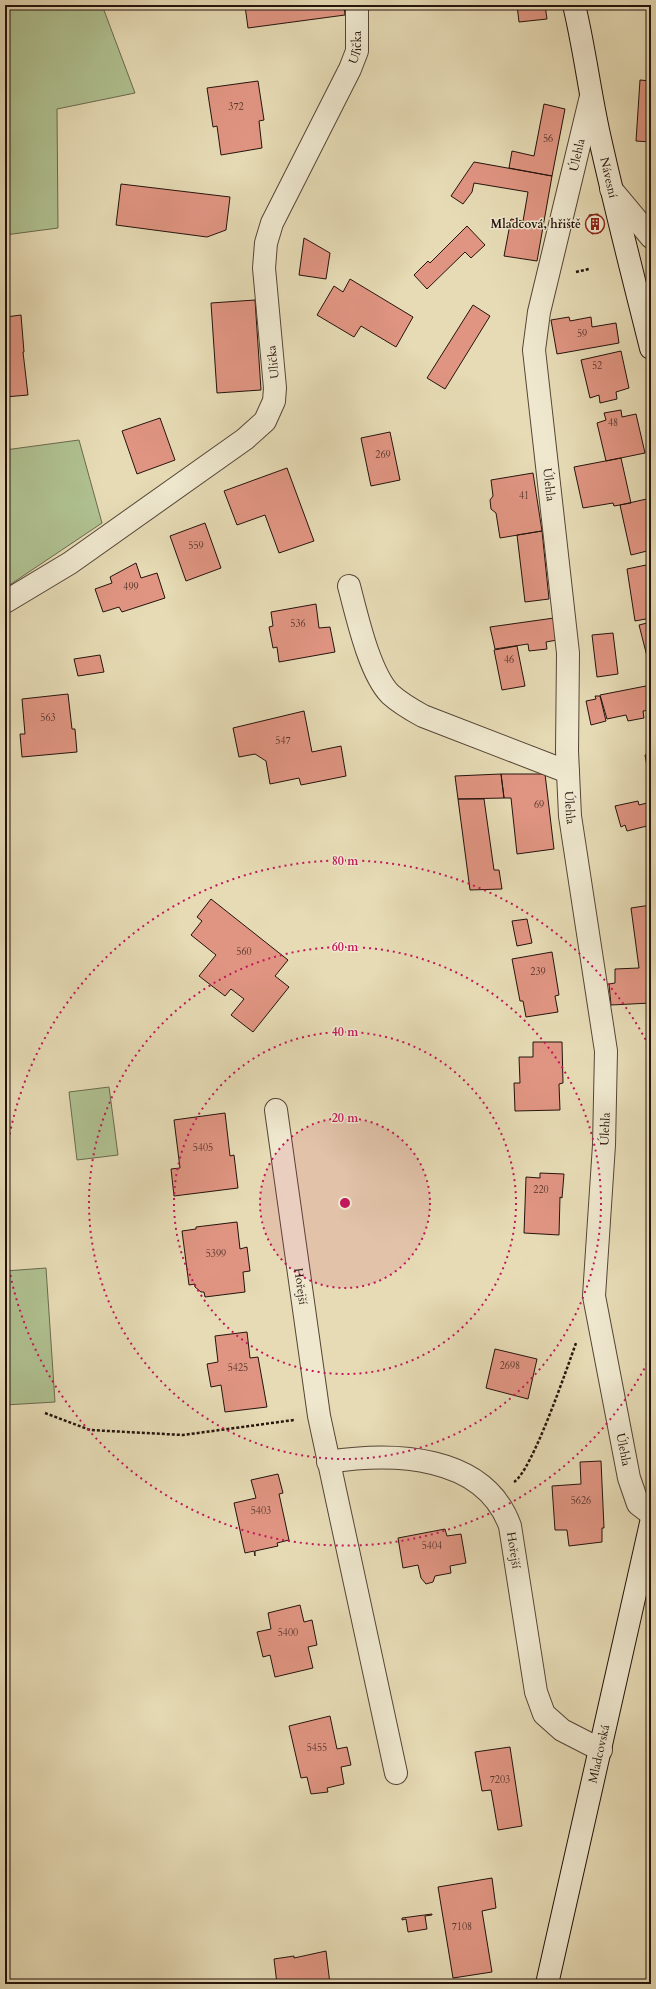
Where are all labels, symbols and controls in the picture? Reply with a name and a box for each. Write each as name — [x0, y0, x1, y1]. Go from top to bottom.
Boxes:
street label: Ulička — [345, 30, 365, 66]
house number: 372 — [228, 100, 244, 114]
house number: 56 — [543, 132, 553, 146]
street label: Úlehla — [565, 136, 589, 173]
street label: Návesní — [596, 156, 621, 200]
building icon: Mladcová, hřiště — [584, 213, 606, 235]
place label: Mladcová, hřiště — [491, 216, 581, 232]
house number: 59 — [577, 327, 587, 341]
street label: Ulička — [263, 344, 283, 379]
house number: 52 — [592, 359, 602, 373]
house number: 48 — [608, 416, 618, 430]
house number: 269 — [375, 448, 391, 462]
street label: Úlehla — [539, 467, 559, 503]
house number: 41 — [519, 489, 529, 503]
house number: 559 — [188, 539, 204, 553]
house number: 499 — [123, 580, 139, 594]
house number: 536 — [290, 617, 306, 631]
house number: 46 — [504, 653, 514, 667]
house number: 563 — [40, 711, 56, 725]
house number: 547 — [275, 734, 291, 748]
street label: Úlehla — [561, 791, 579, 826]
house number: 69 — [534, 798, 544, 812]
text: 80 m — [332, 853, 359, 869]
text: 60 m — [332, 939, 359, 955]
house number: 560 — [236, 945, 252, 959]
house number: 239 — [530, 965, 546, 979]
text: 40 m — [332, 1024, 359, 1040]
text: 20 m — [332, 1110, 359, 1126]
street label: Úlehla — [595, 1111, 614, 1146]
house number: 5405 — [193, 1141, 213, 1155]
house number: 220 — [533, 1183, 549, 1197]
centre of rings — [338, 1196, 352, 1210]
house number: 5399 — [206, 1247, 226, 1261]
street label: Hořejší — [290, 1267, 311, 1306]
house number: 2698 — [500, 1359, 520, 1373]
house number: 5425 — [228, 1361, 248, 1375]
street label: Úlehla — [613, 1432, 635, 1468]
house number: 5626 — [571, 1494, 591, 1508]
house number: 5403 — [251, 1504, 271, 1518]
street label: Hořejší — [503, 1531, 525, 1570]
house number: 5404 — [422, 1539, 442, 1553]
house number: 5400 — [278, 1626, 298, 1640]
street label: Mladcovská — [585, 1722, 613, 1785]
house number: 5455 — [307, 1741, 327, 1755]
house number: 7203 — [490, 1773, 510, 1787]
house number: 7108 — [452, 1920, 472, 1934]

